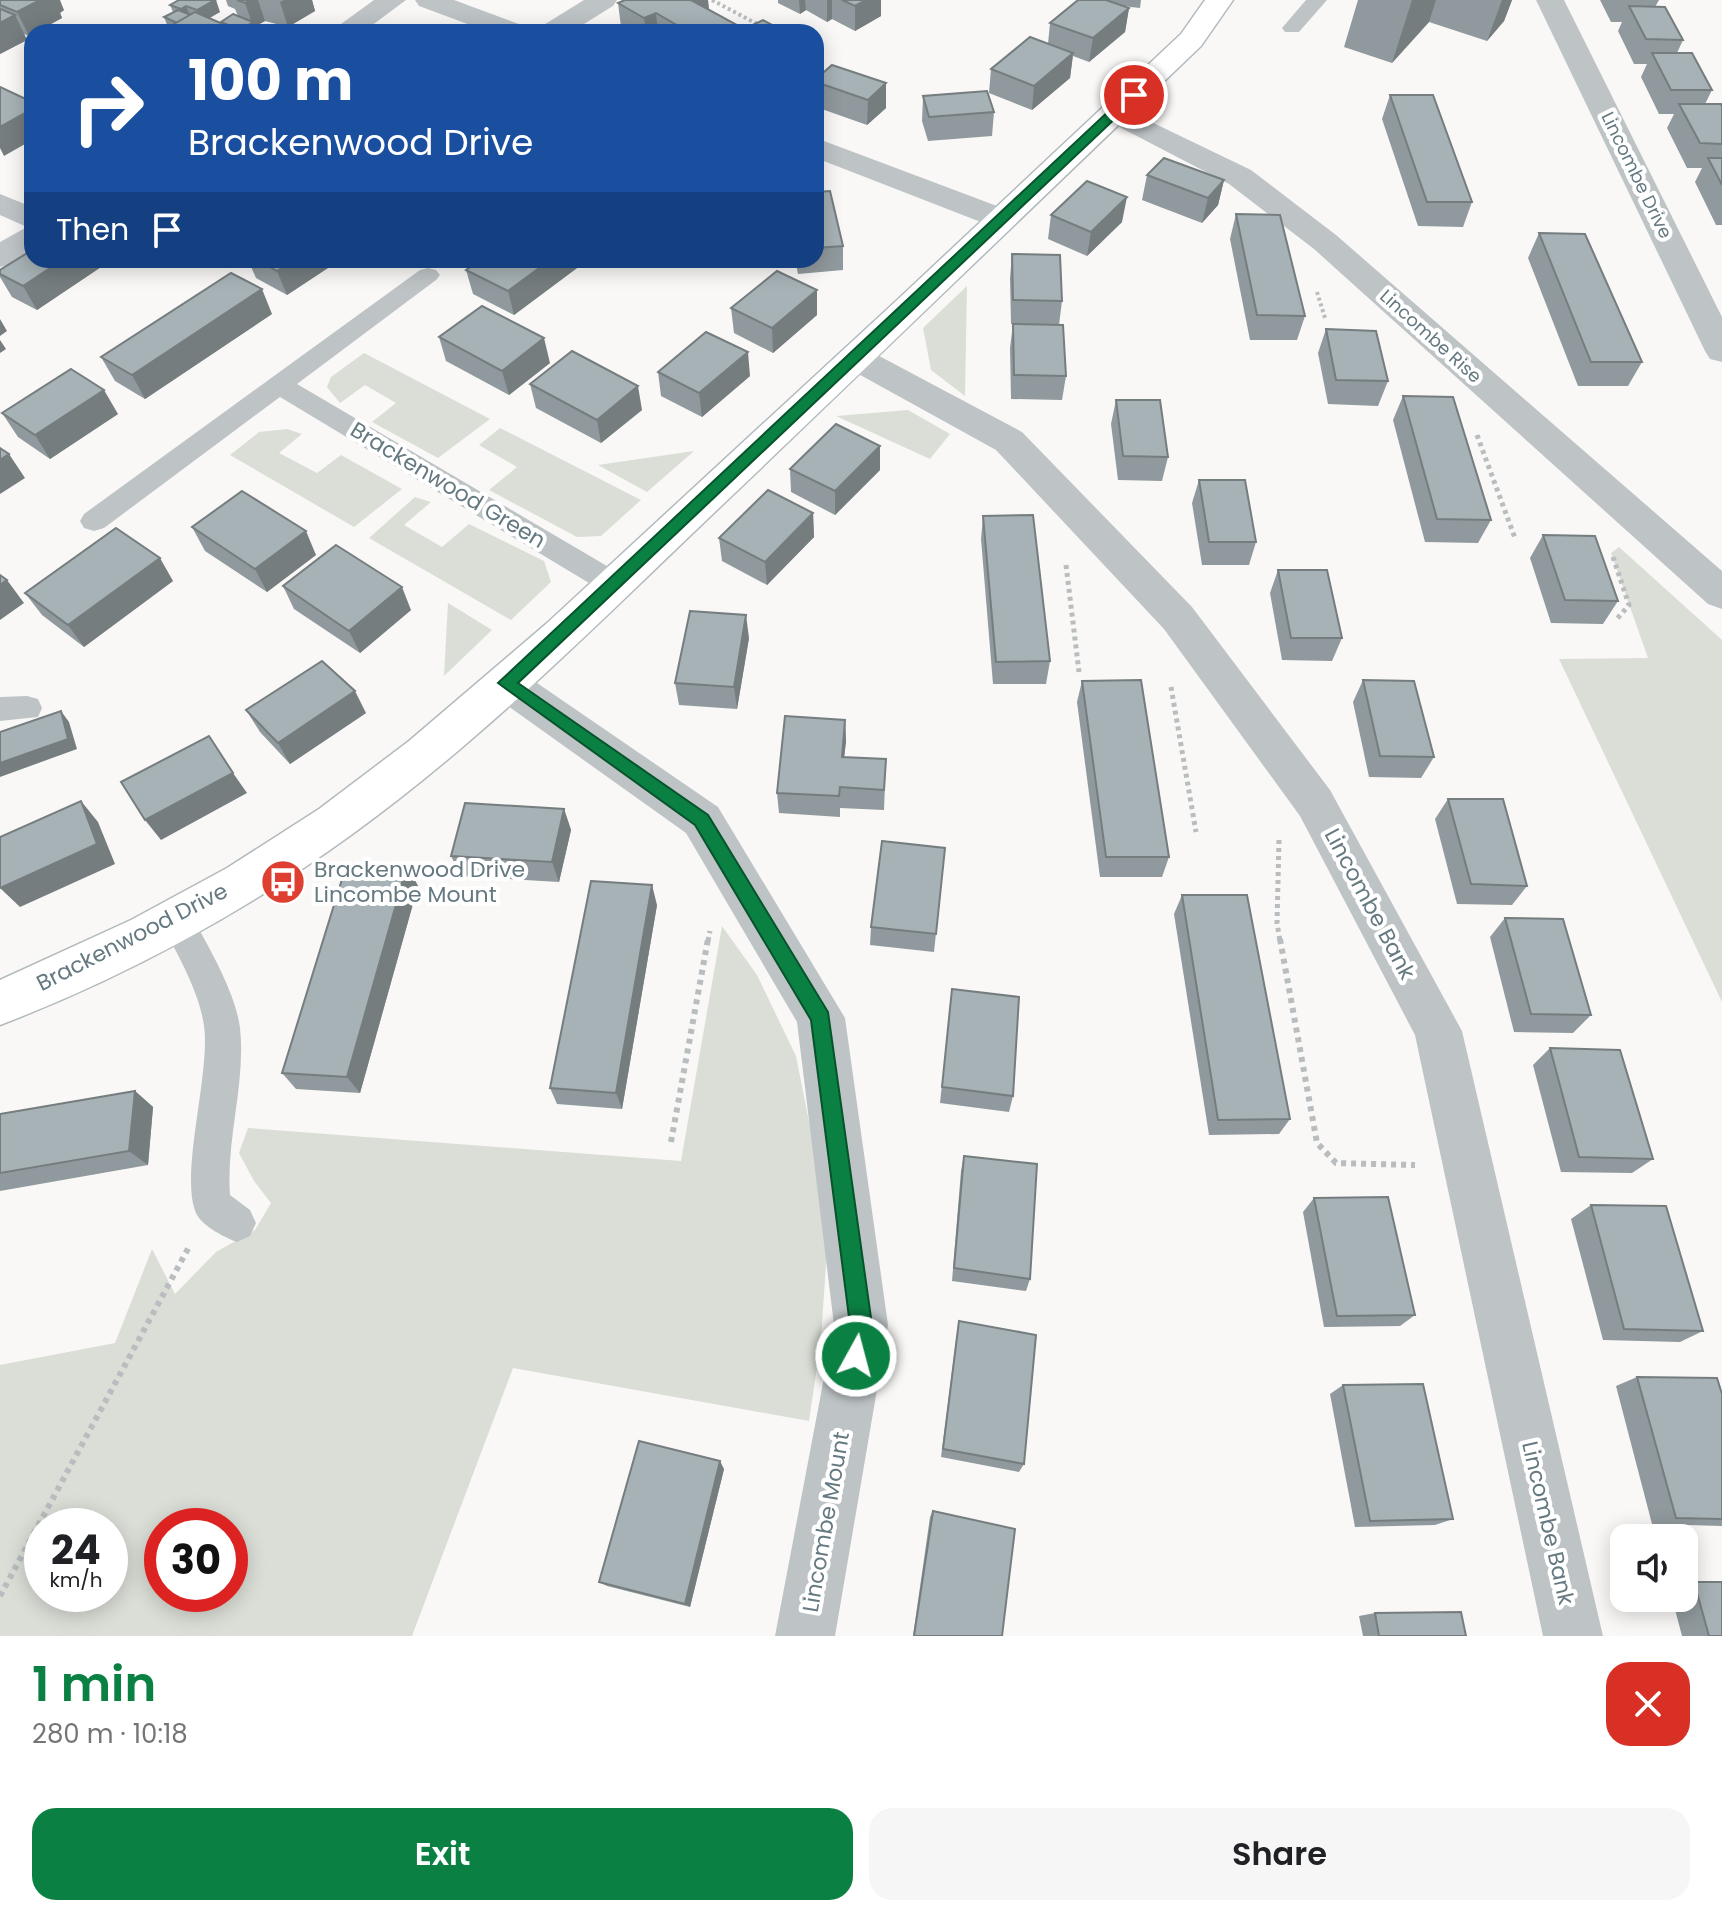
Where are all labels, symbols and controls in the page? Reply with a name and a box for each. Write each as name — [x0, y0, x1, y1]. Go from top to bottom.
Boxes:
text: 100 m — [188, 41, 353, 120]
icon: right — [56, 56, 160, 160]
pin — [1100, 61, 1168, 129]
icon: arrive — [1112, 73, 1156, 117]
street label: Lincombe Drive — [1596, 108, 1678, 242]
text: Brackenwood Drive — [188, 117, 533, 168]
text: Then — [56, 208, 129, 251]
icon: arrive — [145, 208, 189, 252]
street label: Lincombe Rise — [1375, 284, 1487, 388]
street label: Brackenwood Green — [345, 414, 551, 556]
street label: Lincombe Bank — [1317, 823, 1423, 986]
place label: Brackenwood Drive Lincombe Mount — [314, 854, 525, 910]
bus stop icon: Brackenwood Drive Lincombe Mount — [259, 858, 307, 906]
street label: Brackenwood Drive — [31, 875, 233, 999]
position arrow — [814, 1314, 898, 1398]
street label: Lincombe Mount — [795, 1429, 857, 1615]
street label: Lincombe Bank — [1514, 1438, 1582, 1609]
speed limit sign: 30 — [144, 1508, 248, 1612]
text: 24 — [51, 1522, 101, 1578]
map controls — [1610, 1524, 1698, 1612]
button: sound — [1610, 1524, 1698, 1612]
text: km/h — [49, 1566, 103, 1594]
text: 1 min — [32, 1651, 156, 1718]
button: close — [1606, 1662, 1690, 1746]
text: 280 m · 10:18 — [32, 1716, 188, 1752]
button: Exit — [32, 1808, 853, 1900]
button: Share — [869, 1808, 1690, 1900]

